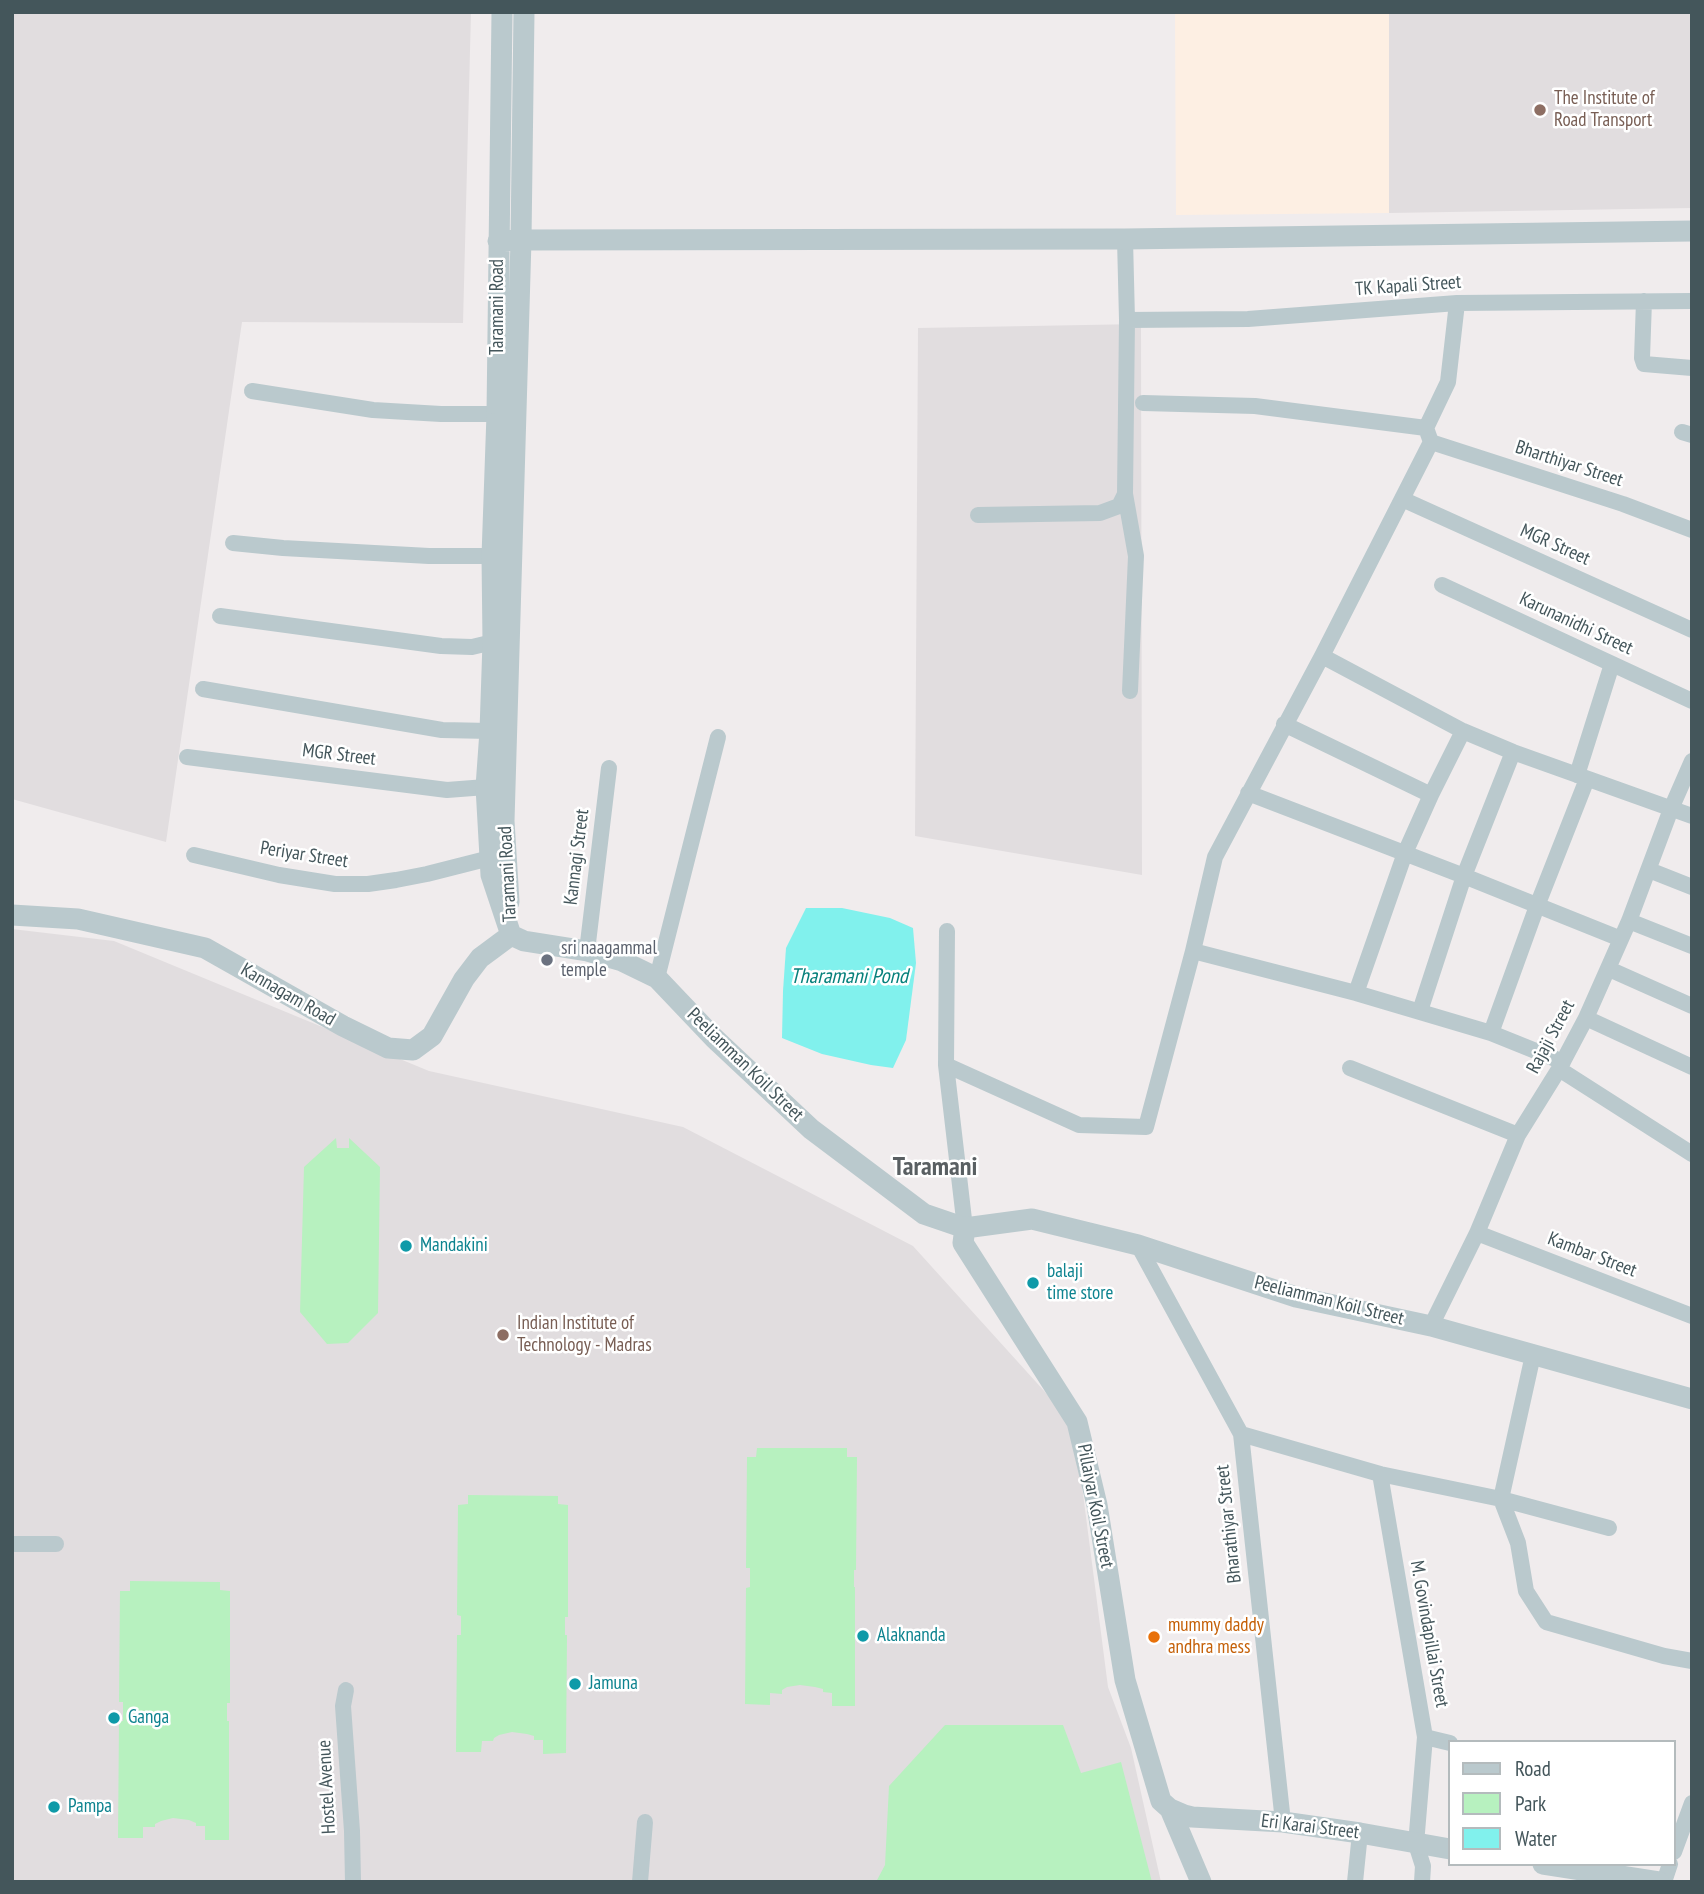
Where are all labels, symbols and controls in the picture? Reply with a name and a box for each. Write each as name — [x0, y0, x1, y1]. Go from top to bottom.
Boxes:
place label: The Institute of Road Transport — [1554, 88, 1655, 132]
marker: The Institute of Road Transport — [1532, 102, 1548, 118]
street label: Taramani Road — [487, 259, 509, 355]
street label: TK Kapali Street — [1354, 271, 1462, 301]
street label: Bharthiyar Street — [1512, 436, 1626, 492]
street label: MGR Street — [1517, 520, 1593, 570]
street label: Karunanidhi Street — [1516, 588, 1636, 660]
street label: MGR Street — [301, 739, 377, 771]
street label: Kannagi Street — [560, 808, 594, 906]
street label: Taramani Road — [494, 825, 522, 923]
street label: Periyar Street — [259, 837, 349, 873]
place label: sri naagammal temple — [561, 938, 657, 982]
marker: sri naagammal temple — [539, 952, 555, 968]
street label: Kannagam Road — [237, 959, 339, 1031]
water label: Tharamani Pond — [790, 964, 908, 990]
street label: Rajaji Street — [1522, 996, 1580, 1078]
street label: Peeliamman Koil Street — [682, 1004, 808, 1126]
district label: Taramani — [893, 1152, 977, 1184]
street label: Kambar Street — [1544, 1228, 1640, 1282]
place label: Mandakini — [420, 1235, 488, 1257]
marker: Mandakini — [398, 1238, 414, 1254]
place label: balaji time store — [1047, 1261, 1113, 1305]
street label: Peeliamman Koil Street — [1252, 1271, 1406, 1331]
marker: balaji time store — [1025, 1275, 1041, 1291]
place label: Indian Institute of Technology - Madras — [517, 1313, 652, 1357]
marker: Indian Institute of Technology - Madras — [495, 1327, 511, 1343]
street label: Pillaiyar Koil Street — [1072, 1442, 1118, 1570]
street label: Bharathiyar Street — [1211, 1464, 1247, 1584]
street label: M. Govindapillai Street — [1405, 1559, 1453, 1709]
place label: mummy daddy andhra mess — [1168, 1615, 1264, 1659]
place label: Alaknanda — [877, 1625, 945, 1647]
marker: Alaknanda — [855, 1628, 871, 1644]
marker: mummy daddy andhra mess — [1146, 1629, 1162, 1645]
place label: Jamuna — [589, 1673, 638, 1695]
marker: Jamuna — [567, 1676, 583, 1692]
place label: Ganga — [128, 1707, 169, 1729]
marker: Ganga — [106, 1710, 122, 1726]
street label: Hostel Avenue — [313, 1739, 341, 1835]
legend — [1448, 1740, 1676, 1866]
text: Road — [1515, 1755, 1551, 1782]
text: Park — [1515, 1790, 1546, 1817]
place label: Pampa — [68, 1796, 112, 1818]
marker: Pampa — [46, 1799, 62, 1815]
street label: Eri Karai Street — [1260, 1810, 1360, 1844]
text: Water — [1515, 1825, 1557, 1852]

